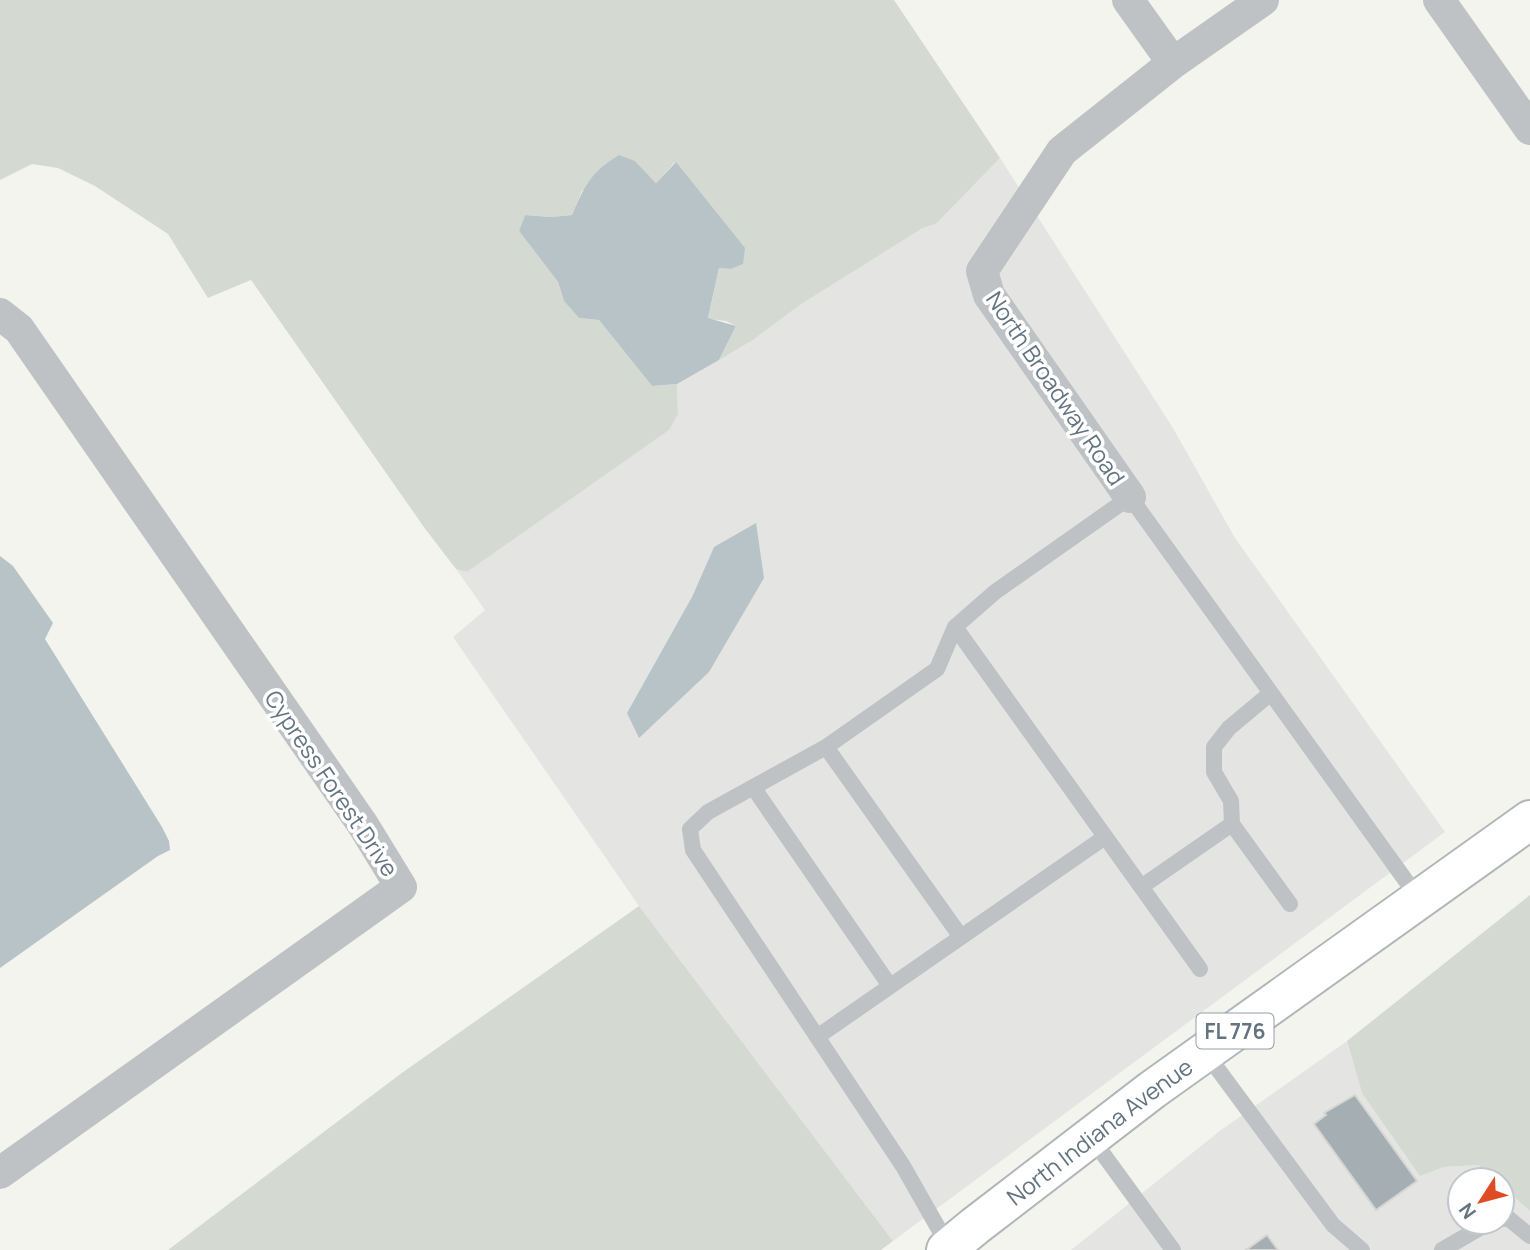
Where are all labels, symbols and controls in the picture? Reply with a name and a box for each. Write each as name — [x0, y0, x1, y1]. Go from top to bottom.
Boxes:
street label: North Broadway Road — [979, 285, 1133, 491]
street label: Cypress Forest Drive — [258, 683, 406, 883]
road number: FL 776 — [1196, 1014, 1274, 1048]
street label: North Indiana Avenue — [1000, 1050, 1199, 1212]
north arrow — [1446, 1166, 1516, 1236]
text: N — [1453, 1198, 1482, 1224]

